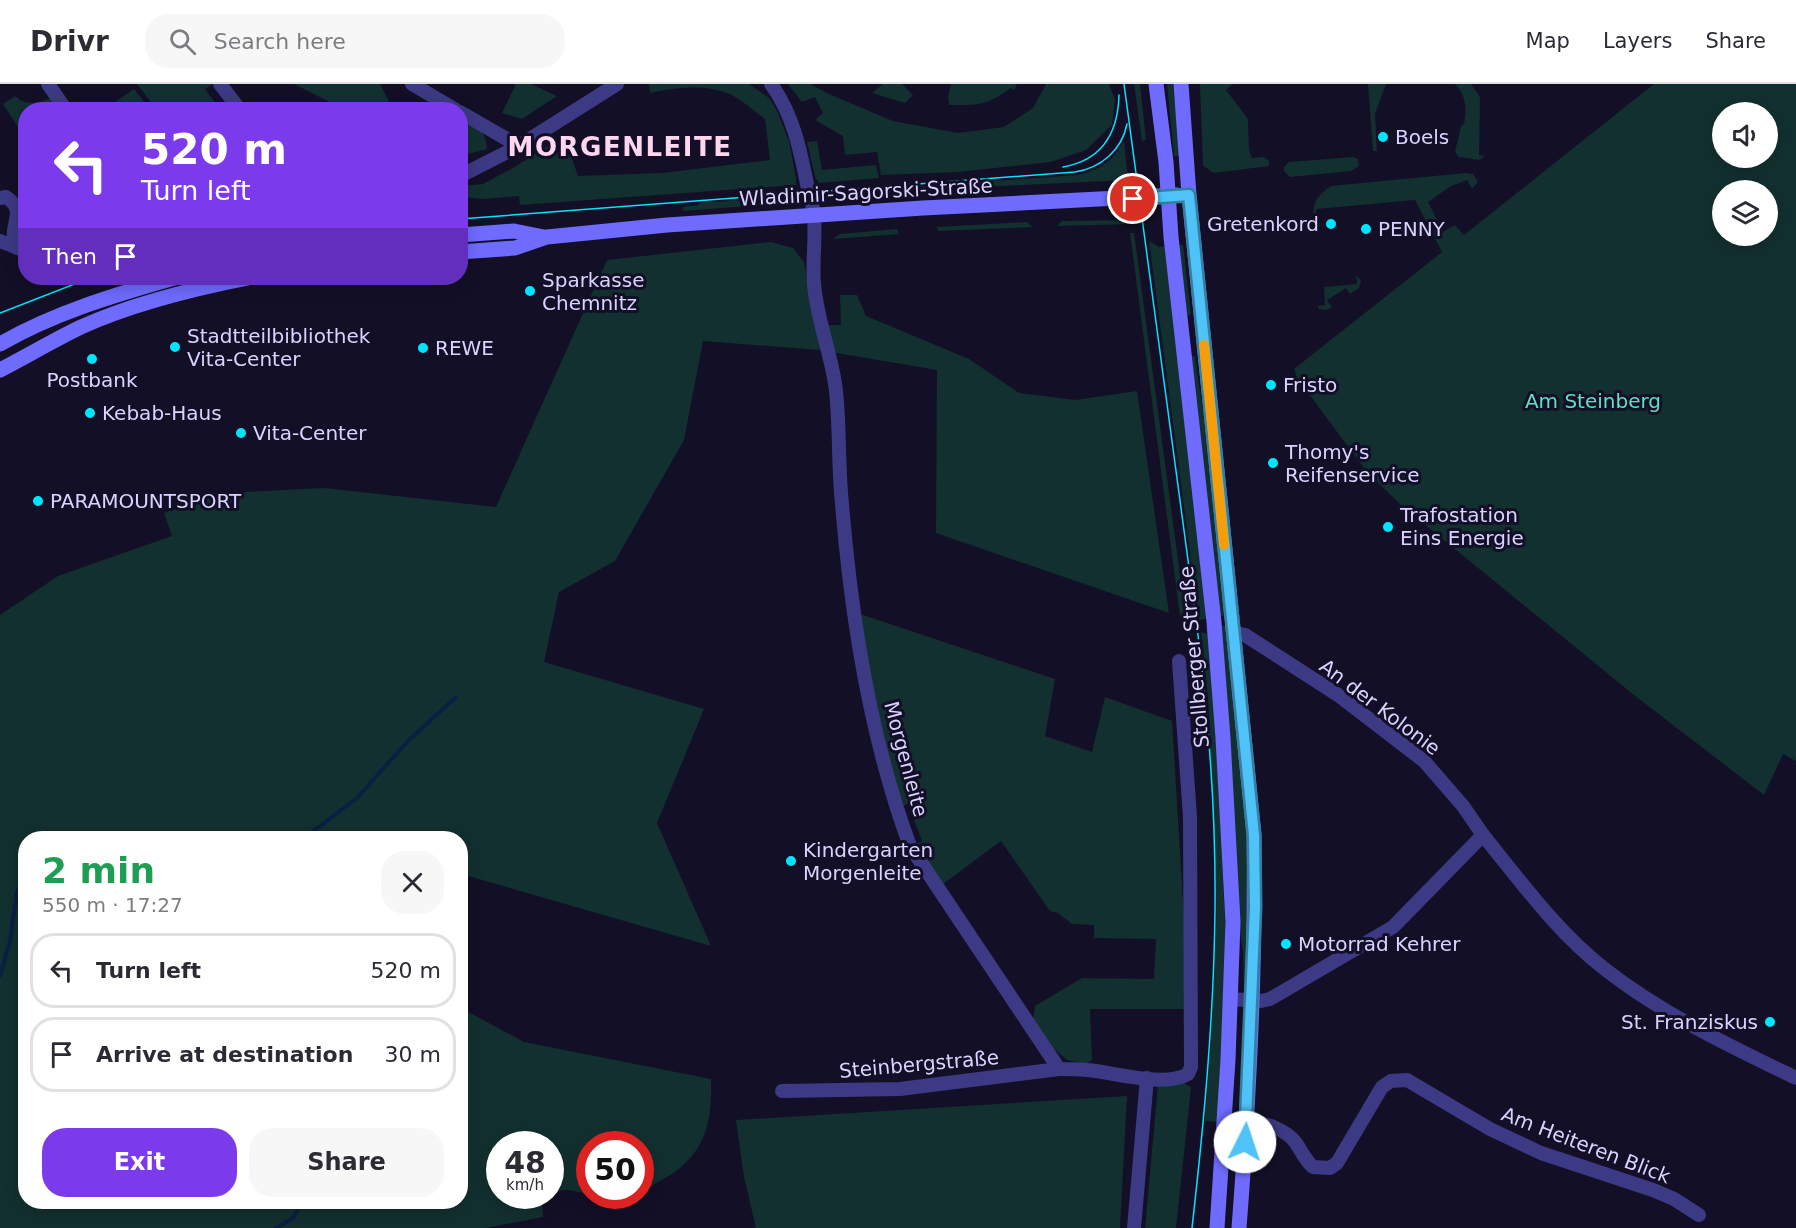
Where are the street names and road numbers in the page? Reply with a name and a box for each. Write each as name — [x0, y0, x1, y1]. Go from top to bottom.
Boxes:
street label: Wladimir-Sagorski-Straße — [739, 173, 993, 211]
street label: Stollberger Straße — [1174, 565, 1214, 749]
street label: An der Kolonie — [1315, 654, 1445, 760]
street label: Morgenleite — [879, 699, 933, 819]
street label: Steinbergstraße — [838, 1045, 1000, 1083]
street label: Am Heiteren Blick — [1498, 1102, 1674, 1188]

